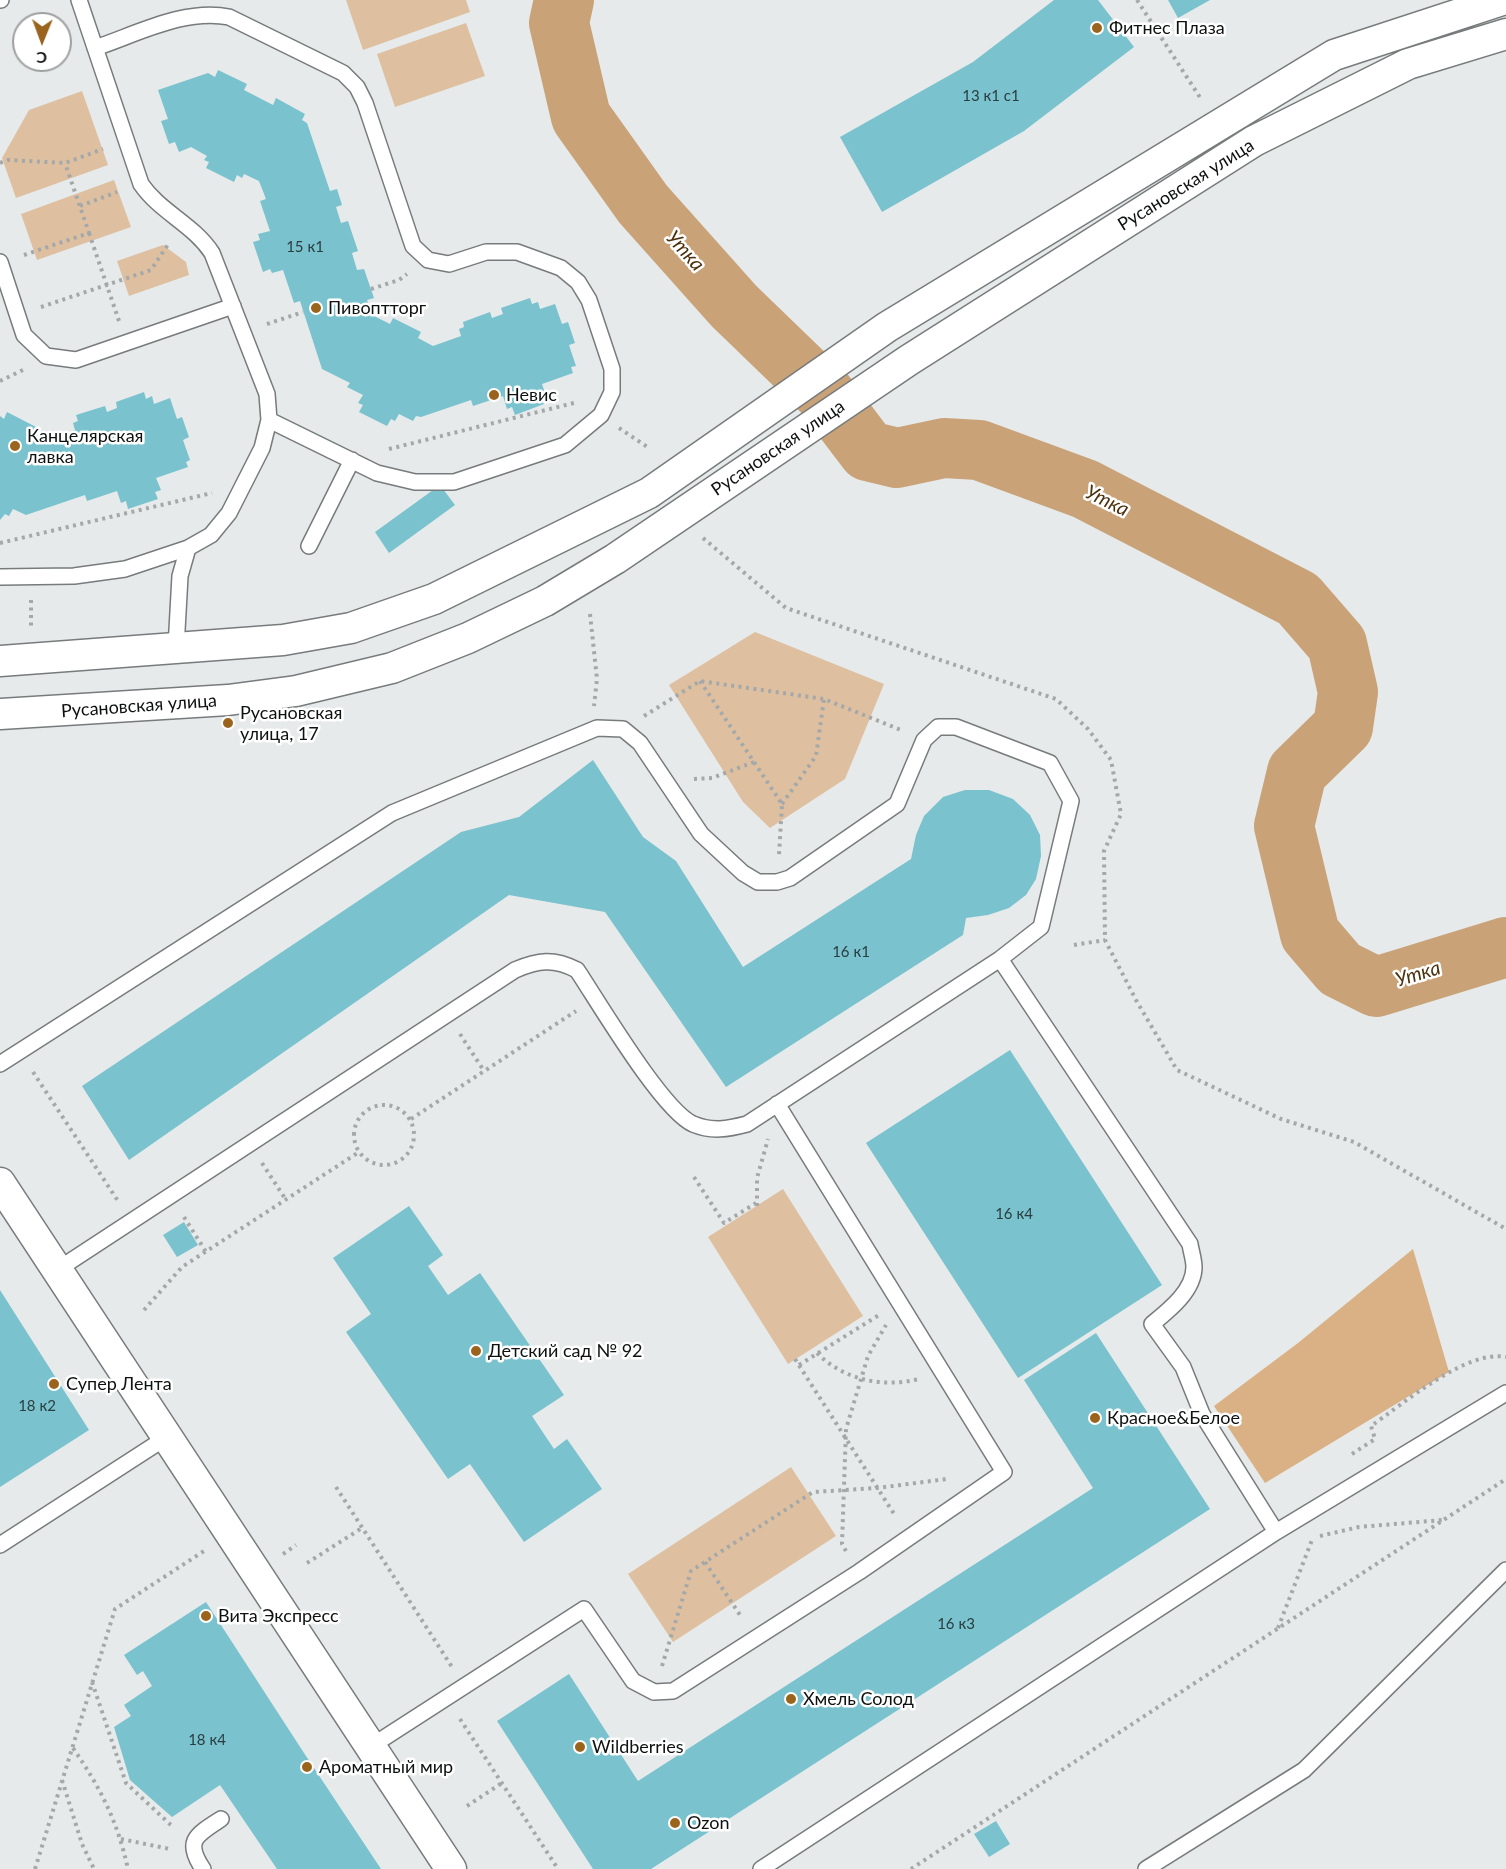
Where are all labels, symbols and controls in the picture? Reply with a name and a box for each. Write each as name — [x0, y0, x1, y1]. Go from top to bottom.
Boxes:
north arrow — [12, 12, 72, 72]
place label: Фитнес Плаза — [1109, 17, 1225, 39]
marker: Фитнес Плаза — [1090, 21, 1104, 35]
text: С — [36, 49, 47, 68]
house number: 13 к1 с1 — [962, 87, 1020, 105]
street label: Русановская улица — [1114, 134, 1258, 236]
water label: Утка — [661, 226, 709, 276]
house number: 15 к1 — [286, 238, 324, 256]
place label: Пивоптторг — [328, 297, 426, 319]
marker: Пивоптторг — [309, 301, 323, 315]
place label: Невис — [506, 384, 557, 406]
marker: Невис — [487, 388, 501, 402]
street label: Русановская улица — [707, 395, 849, 501]
place label: Канцелярская лавка — [27, 425, 143, 468]
marker: Канцелярская лавка — [8, 439, 22, 453]
water label: Утка — [1081, 480, 1133, 522]
street label: Русановская улица — [60, 690, 218, 722]
place label: Русановская улица, 17 — [240, 702, 342, 744]
marker: Русановская улица, 17 — [221, 716, 235, 730]
house number: 16 к1 — [832, 943, 870, 961]
water label: Утка — [1393, 956, 1443, 992]
house number: 16 к4 — [995, 1205, 1033, 1223]
place label: Детский сад № 92 — [488, 1340, 643, 1362]
marker: Детский сад № 92 — [469, 1344, 483, 1358]
place label: Супер Лента — [66, 1373, 172, 1395]
marker: Супер Лента — [47, 1377, 61, 1391]
house number: 18 к2 — [18, 1397, 56, 1415]
place label: Красное&Белое — [1107, 1407, 1240, 1429]
marker: Красное&Белое — [1088, 1411, 1102, 1425]
place label: Вита Экспресс — [218, 1605, 339, 1627]
marker: Вита Экспресс — [199, 1609, 213, 1623]
house number: 16 к3 — [937, 1615, 975, 1633]
place label: Хмель Солод — [803, 1688, 914, 1710]
marker: Хмель Солод — [784, 1692, 798, 1706]
house number: 18 к4 — [188, 1731, 226, 1749]
place label: Wildberries — [592, 1736, 684, 1758]
marker: Wildberries — [573, 1740, 587, 1754]
place label: Ароматный мир — [319, 1756, 453, 1778]
marker: Ароматный мир — [300, 1760, 314, 1774]
place label: Ozon — [687, 1812, 729, 1834]
marker: Ozon — [668, 1816, 682, 1830]

